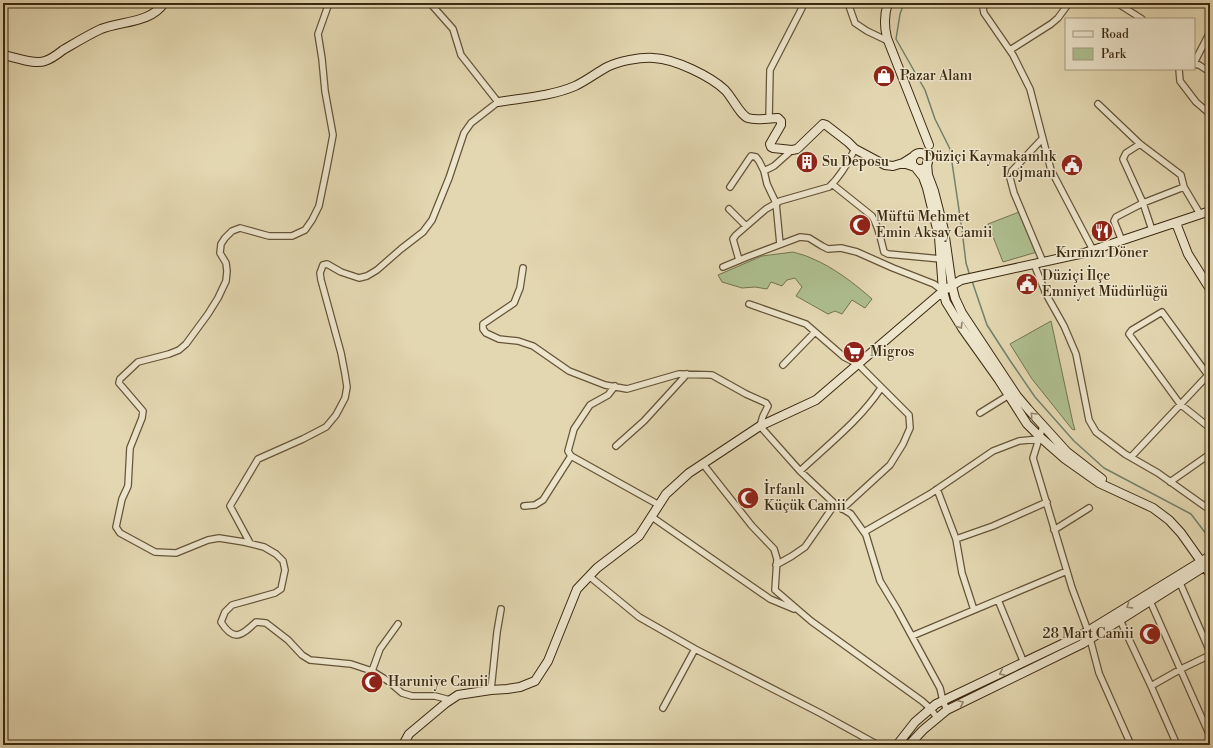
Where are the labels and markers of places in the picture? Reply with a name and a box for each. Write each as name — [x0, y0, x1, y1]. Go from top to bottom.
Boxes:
shop icon: Pazar Alanı — [871, 63, 897, 89]
place label: Pazar Alanı — [900, 67, 973, 85]
place label: Düziçi Kaymakamlık Lojmanı — [924, 148, 1057, 182]
building icon: Su Deposu — [794, 149, 820, 175]
public building icon: Düziçi Kaymakamlık Lojmanı — [1059, 152, 1085, 178]
place label: Su Deposu — [822, 153, 889, 171]
place label: Müftü Mehmet Emin Aksay Camii — [876, 208, 993, 242]
mosque icon: Müftü Mehmet Emin Aksay Camii — [847, 212, 873, 238]
restaurant icon: Kırmızı Döner — [1089, 218, 1115, 244]
place label: Kırmızı Döner — [1056, 244, 1148, 262]
place label: Düziçi İlçe Emniyet Müdürlüğü — [1042, 265, 1168, 301]
public building icon: Düziçi İlçe Emniyet Müdürlüğü — [1014, 271, 1040, 297]
supermarket icon: Migros — [841, 339, 867, 365]
place label: Migros — [870, 343, 914, 361]
place label: İrfanlı Küçük Camii — [764, 479, 846, 515]
mosque icon: İrfanlı Küçük Camii — [735, 485, 761, 511]
mosque icon: 28 Mart Camii — [1137, 621, 1163, 647]
place label: 28 Mart Camii — [1043, 625, 1134, 643]
mosque icon: Haruniye Camii — [359, 669, 385, 695]
place label: Haruniye Camii — [388, 673, 489, 691]

